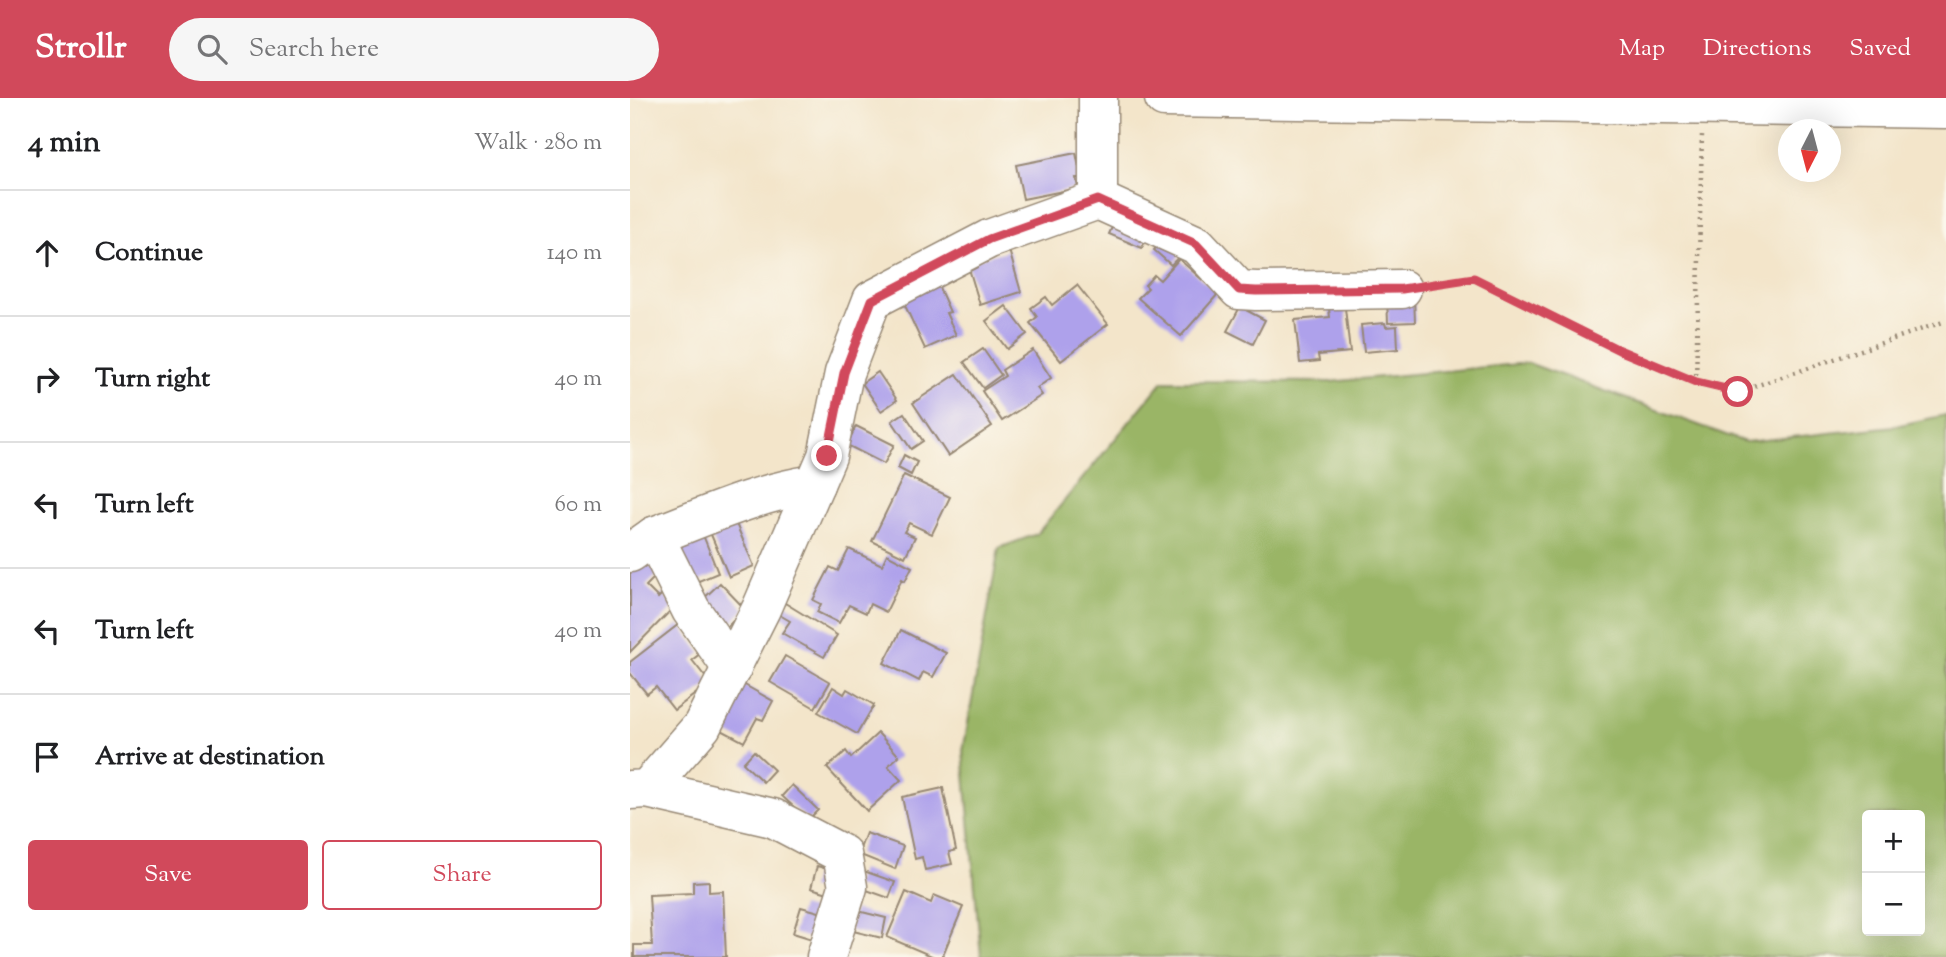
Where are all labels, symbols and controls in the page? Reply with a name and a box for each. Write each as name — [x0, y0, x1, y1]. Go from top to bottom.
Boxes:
search box — [169, 18, 659, 81]
text: Strollr — [35, 25, 127, 73]
icon: search — [193, 30, 231, 68]
text: Search here — [249, 31, 379, 68]
text: Map — [1619, 32, 1665, 66]
text: Directions — [1703, 32, 1811, 66]
text: Saved — [1849, 32, 1911, 66]
north arrow — [1778, 119, 1841, 182]
text: 4 min — [28, 122, 101, 165]
text: Walk · 280 m — [474, 127, 602, 160]
icon: ahead — [28, 234, 66, 272]
text: Continue — [95, 235, 203, 272]
text: 140 m — [547, 237, 602, 270]
icon: right — [28, 360, 66, 398]
text: Turn right — [95, 361, 210, 398]
text: 40 m — [555, 363, 602, 396]
route start — [1722, 376, 1753, 407]
route end — [811, 440, 842, 471]
icon: left — [28, 486, 66, 524]
text: Turn left — [95, 487, 194, 524]
text: 60 m — [554, 489, 602, 522]
icon: left — [28, 612, 66, 650]
text: Turn left — [95, 613, 194, 650]
text: 40 m — [555, 615, 602, 648]
icon: arrive — [28, 738, 66, 776]
text: Arrive at destination — [95, 739, 325, 776]
map controls — [1862, 810, 1925, 936]
button: + — [1862, 810, 1925, 873]
button: Save — [28, 840, 308, 910]
button: Share — [322, 840, 602, 910]
button: − — [1862, 873, 1925, 936]

